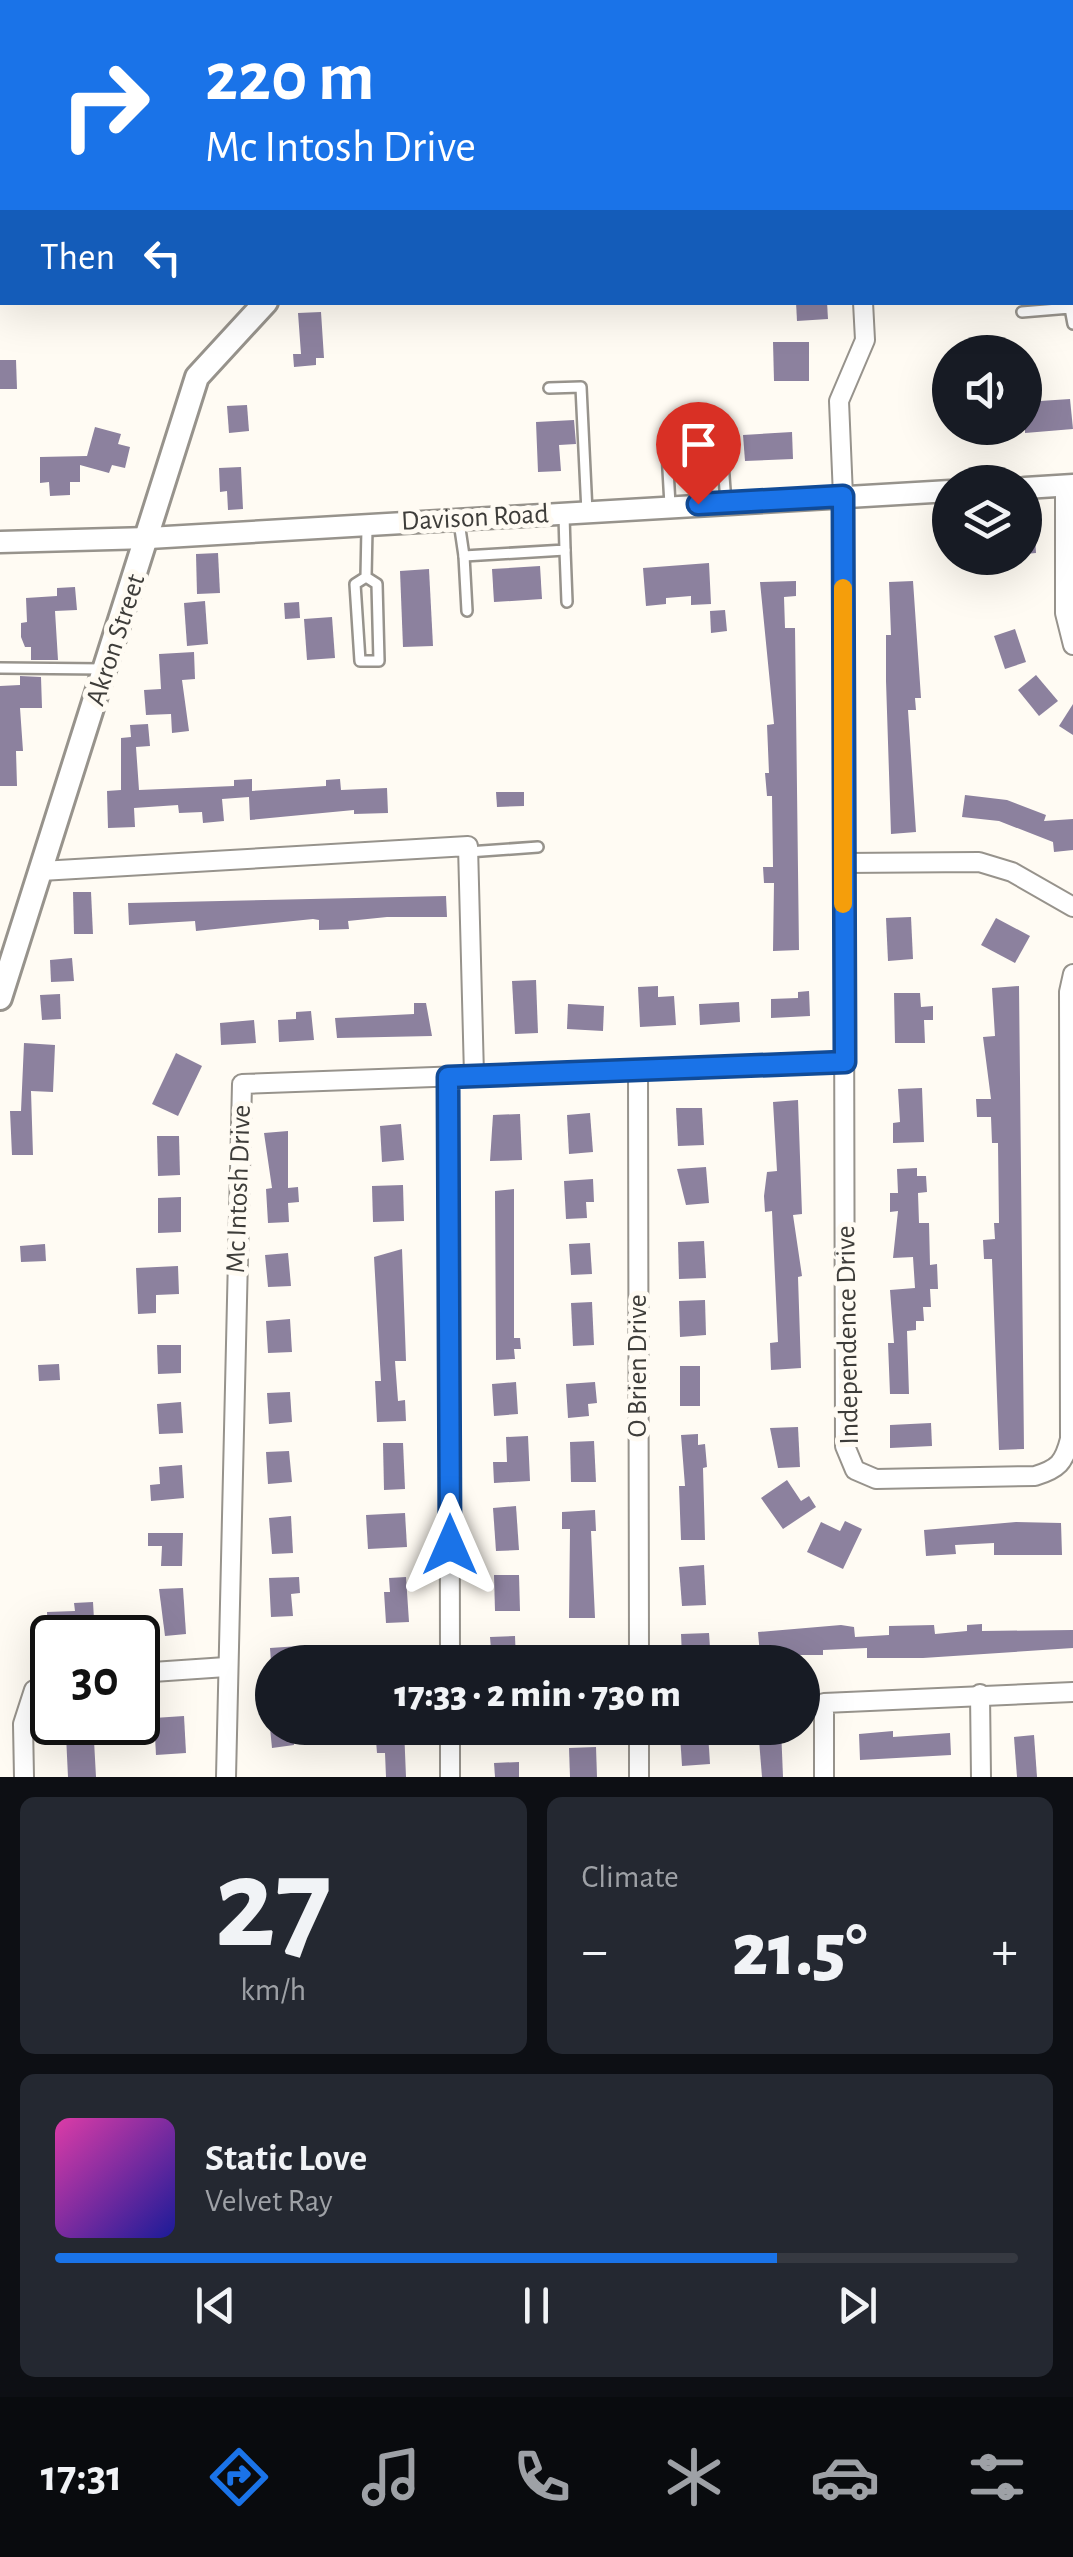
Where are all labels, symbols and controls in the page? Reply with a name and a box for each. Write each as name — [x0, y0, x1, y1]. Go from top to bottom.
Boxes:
icon: right — [40, 40, 170, 170]
text: 220 m — [205, 43, 374, 113]
text: Mc Intosh Drive — [205, 125, 476, 170]
icon: left — [135, 230, 190, 285]
text: Then — [40, 239, 115, 277]
map controls — [932, 335, 1042, 575]
button: sound — [932, 335, 1042, 445]
pin — [656, 402, 741, 505]
icon: arrive — [671, 417, 726, 472]
button: layers — [932, 465, 1042, 575]
street label: Davison Road — [400, 500, 550, 536]
street label: Akron Street — [82, 571, 150, 709]
street label: Mc Intosh Drive — [222, 1104, 256, 1274]
street label: Independence Drive — [832, 1225, 864, 1445]
street label: O Brien Drive — [624, 1294, 652, 1438]
position arrow — [398, 1493, 502, 1597]
speed limit sign: 30 — [30, 1615, 160, 1745]
text: 17:33 · 2 min · 730 m — [394, 1676, 681, 1714]
text: 27 — [215, 1841, 332, 1971]
text: Climate — [582, 1861, 679, 1893]
text: 21.5° — [732, 1914, 867, 1989]
text: − — [582, 1924, 608, 1979]
text: + — [992, 1924, 1018, 1979]
text: km/h — [240, 1974, 306, 2006]
text: Static Love — [205, 2140, 367, 2178]
text: Velvet Ray — [205, 2185, 333, 2217]
icon: previous — [188, 2278, 243, 2333]
icon: pause — [509, 2278, 564, 2333]
icon: next — [830, 2278, 885, 2333]
icon: directions — [204, 2442, 274, 2512]
icon: music — [356, 2442, 426, 2512]
icon: phone — [507, 2442, 577, 2512]
icon: climate — [659, 2442, 729, 2512]
icon: car — [810, 2442, 880, 2512]
icon: filters — [962, 2442, 1032, 2512]
text: 17:31 — [41, 2454, 122, 2499]

